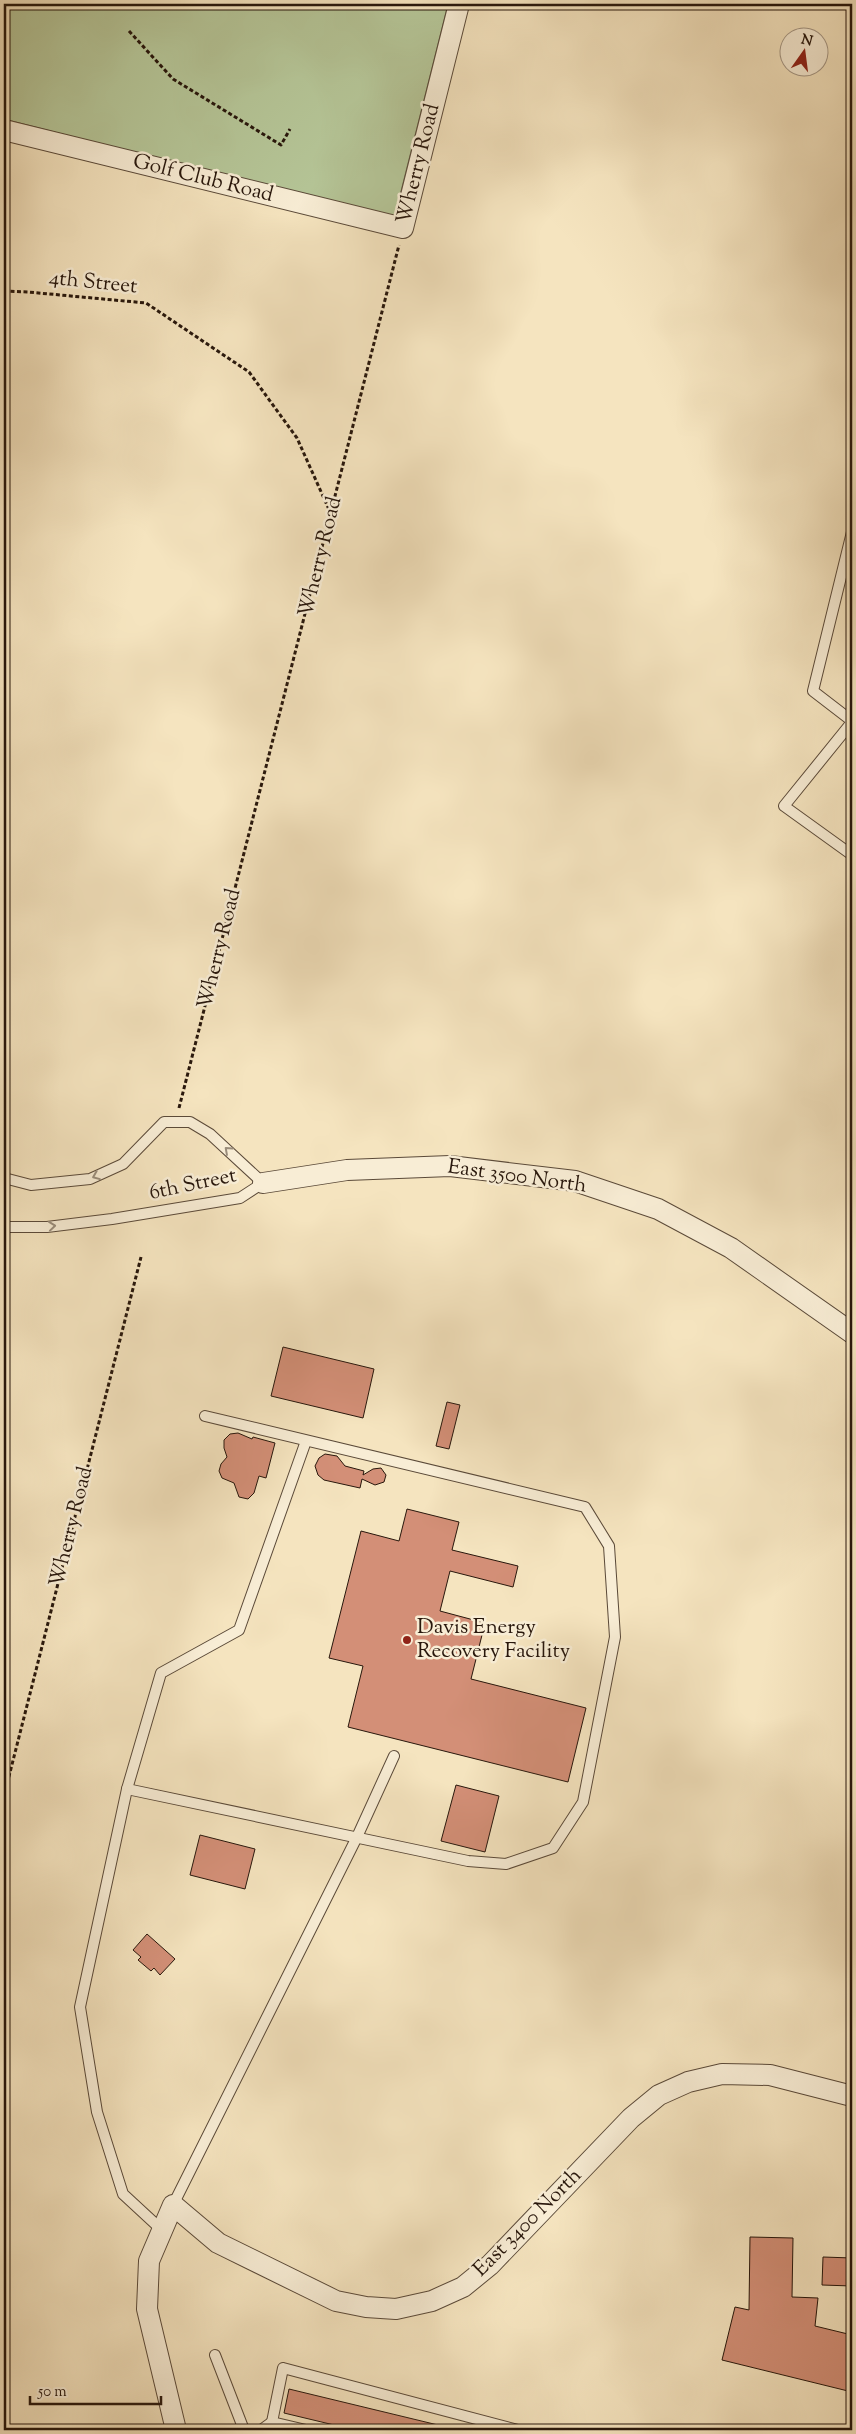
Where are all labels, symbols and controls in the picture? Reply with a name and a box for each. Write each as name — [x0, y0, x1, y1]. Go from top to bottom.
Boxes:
north arrow — [778, 28, 828, 78]
text: N — [799, 30, 815, 52]
street label: Wherry Road — [390, 101, 448, 227]
street label: Golf Club Road — [130, 147, 277, 211]
street label: 4th Street — [47, 263, 139, 303]
street label: Wherry Road — [292, 494, 350, 620]
street label: Wherry Road — [191, 886, 249, 1012]
one-way arrow — [224, 1147, 233, 1156]
street label: East 3500 North — [446, 1152, 588, 1202]
street label: 6th Street — [147, 1161, 239, 1209]
one-way arrow — [92, 1170, 101, 1181]
one-way arrow — [49, 1221, 57, 1232]
street label: Wherry Road — [43, 1464, 101, 1590]
place label: Davis Energy Recovery Facility — [417, 1613, 571, 1667]
marker: Davis Energy Recovery Facility — [401, 1634, 413, 1646]
street label: East 3400 North — [467, 2162, 589, 2284]
scale bar — [30, 2374, 161, 2406]
text: 50 m — [37, 2382, 67, 2403]

